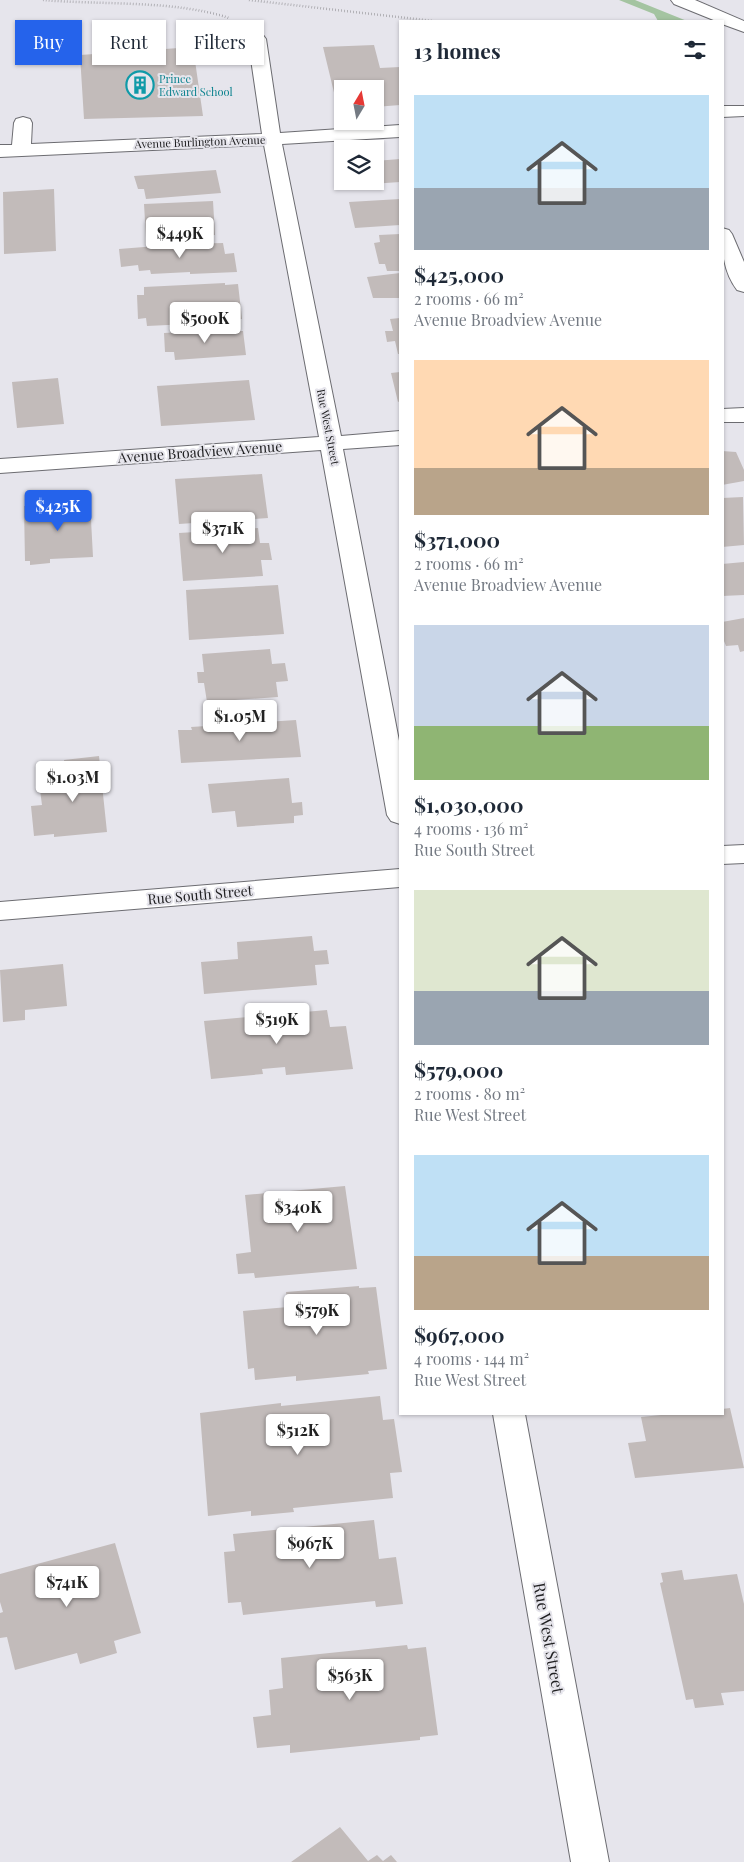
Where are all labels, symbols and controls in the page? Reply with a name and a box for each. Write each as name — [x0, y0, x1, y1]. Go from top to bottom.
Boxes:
chip: Buy — [15, 20, 82, 65]
chip: Rent — [92, 20, 166, 65]
chip: Filters — [176, 20, 264, 65]
text: 13 homes — [414, 36, 501, 64]
icon: filters — [681, 36, 709, 64]
building icon: Prince Edward School — [125, 70, 155, 100]
place label: Prince Edward School — [159, 71, 233, 99]
north arrow — [334, 80, 384, 130]
map controls — [334, 80, 384, 190]
icon: home — [517, 128, 607, 218]
street label: Avenue Burlington Avenue — [133, 132, 266, 151]
button: layers — [334, 140, 384, 190]
pin: $449K — [145, 216, 215, 259]
text: $449K — [157, 222, 203, 243]
text: $425,000 — [414, 260, 504, 288]
text: 2 rooms · 66 m² — [414, 288, 524, 309]
pin: $500K — [170, 302, 240, 344]
text: $500K — [181, 307, 229, 328]
text: Avenue Broadview Avenue — [414, 309, 602, 330]
street label: Rue West Street — [314, 388, 343, 466]
icon: home — [517, 393, 607, 483]
street label: Avenue Broadview Avenue — [116, 436, 283, 467]
pin: $425K — [23, 490, 93, 532]
text: $425K — [36, 495, 80, 516]
pin: $371K — [188, 512, 258, 554]
text: $371K — [202, 517, 244, 538]
text: $371,000 — [414, 525, 500, 553]
text: 2 rooms · 66 m² — [414, 553, 524, 574]
text: Avenue Broadview Avenue — [414, 574, 602, 595]
icon: home — [517, 658, 607, 748]
pin: $1.05M — [199, 700, 281, 742]
text: $1.05M — [214, 705, 266, 726]
pin: $1.03M — [32, 760, 114, 803]
text: $1.03M — [47, 766, 99, 787]
text: $1,030,000 — [414, 790, 523, 818]
text: 4 rooms · 136 m² — [414, 818, 529, 839]
text: Rue South Street — [414, 839, 534, 860]
street label: Rue South Street — [147, 880, 254, 909]
icon: home — [517, 923, 607, 1013]
pin: $519K — [242, 1002, 312, 1045]
text: $519K — [256, 1008, 298, 1029]
text: $579,000 — [414, 1055, 503, 1083]
text: 2 rooms · 80 m² — [414, 1083, 525, 1104]
text: Rue West Street — [414, 1104, 526, 1125]
icon: home — [517, 1188, 607, 1278]
pin: $340K — [263, 1190, 333, 1233]
text: $340K — [274, 1196, 322, 1217]
pin: $579K — [282, 1294, 352, 1336]
text: $579K — [295, 1299, 339, 1320]
text: $967,000 — [414, 1320, 505, 1348]
text: 4 rooms · 144 m² — [414, 1348, 529, 1369]
text: Rue West Street — [414, 1369, 526, 1390]
pin: $512K — [263, 1414, 333, 1456]
text: $512K — [277, 1419, 319, 1440]
pin: $967K — [275, 1526, 345, 1569]
text: $967K — [287, 1532, 333, 1553]
pin: $741K — [32, 1566, 102, 1608]
text: $741K — [46, 1571, 88, 1592]
street label: Rue West Street — [529, 1581, 570, 1695]
pin: $563K — [315, 1658, 385, 1701]
text: $563K — [328, 1664, 372, 1685]

